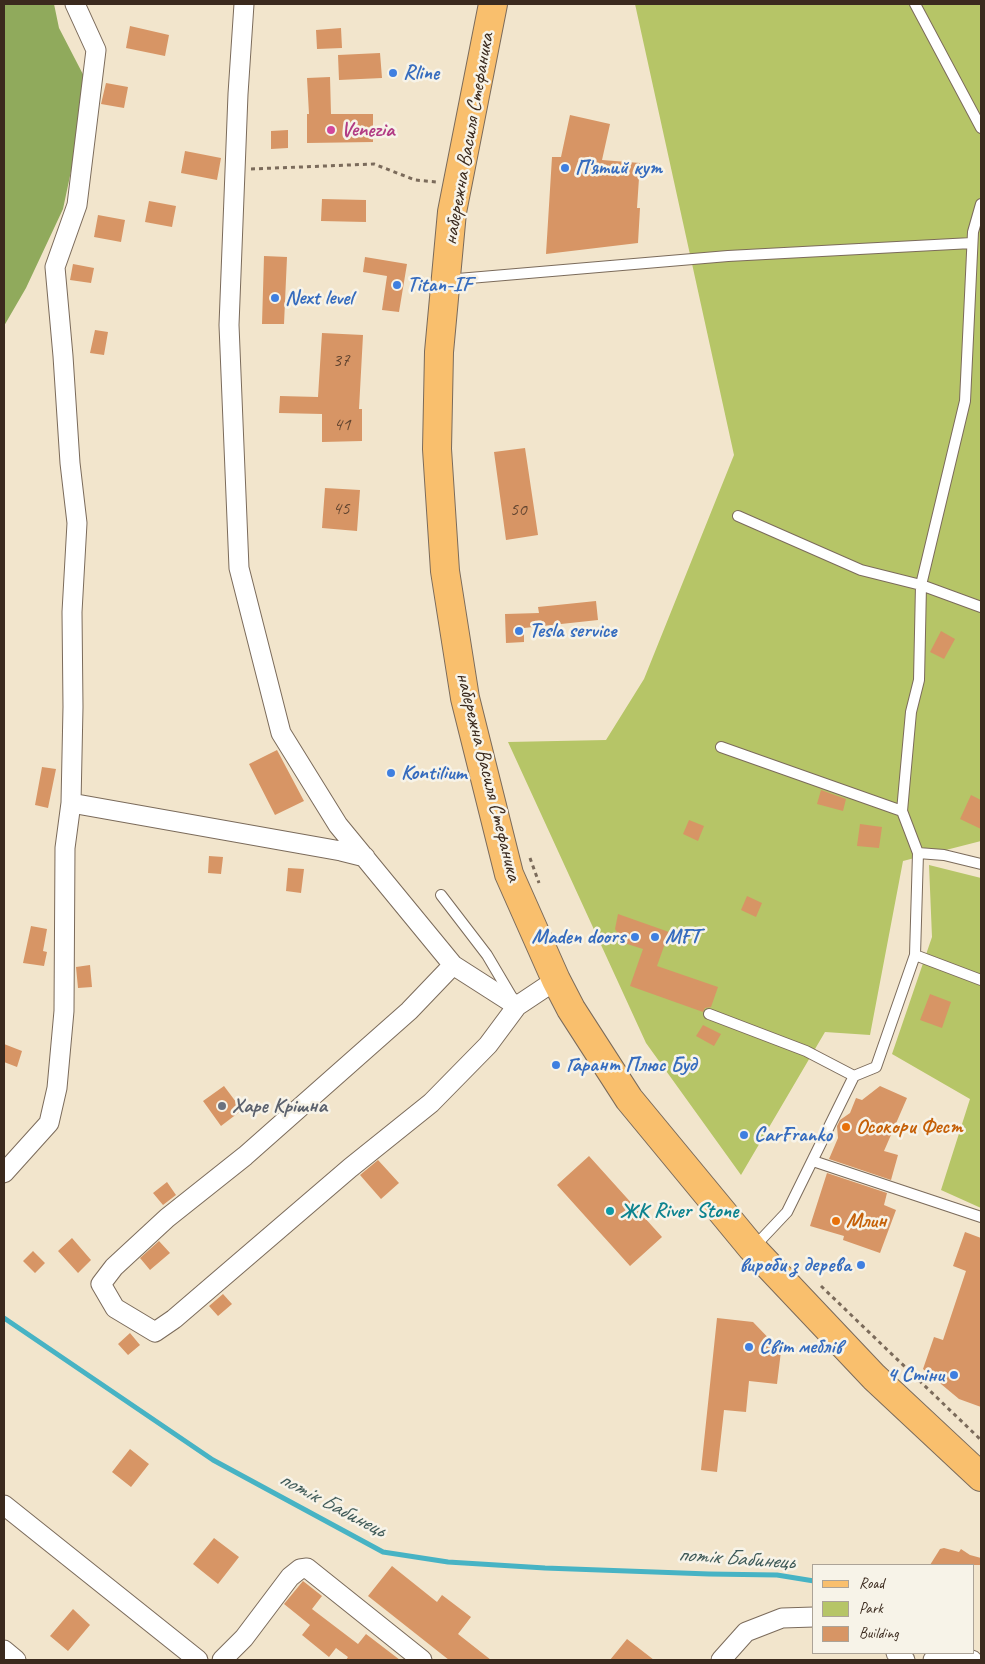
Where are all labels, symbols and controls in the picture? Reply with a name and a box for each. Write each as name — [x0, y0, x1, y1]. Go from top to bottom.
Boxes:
street label: набережна Василя Стефаника — [438, 31, 500, 247]
place label: Rline — [403, 60, 439, 86]
marker: Rline — [387, 67, 399, 79]
place label: Venezia — [341, 117, 394, 143]
marker: Venezia — [325, 124, 337, 136]
place label: П'ятий кут — [575, 155, 662, 181]
marker: П'ятий кут — [559, 162, 571, 174]
place label: Titan-IF — [407, 272, 472, 298]
marker: Titan-IF — [391, 279, 403, 291]
place label: Next level — [285, 285, 353, 311]
marker: Next level — [269, 292, 281, 304]
house number: 37 — [332, 350, 350, 372]
house number: 41 — [333, 414, 351, 436]
house number: 45 — [332, 498, 350, 520]
house number: 50 — [509, 499, 527, 521]
place label: Tesla service — [529, 618, 616, 644]
marker: Tesla service — [513, 625, 525, 637]
street label: набережна Василя Стефаника — [450, 670, 526, 884]
place label: Kontilium — [401, 760, 466, 786]
marker: Kontilium — [385, 767, 397, 779]
place label: Maden doors — [532, 924, 625, 950]
place label: MFT — [665, 924, 700, 950]
marker: Maden doors — [629, 931, 641, 943]
marker: MFT — [649, 931, 661, 943]
place label: Гарант Плюс Буд — [566, 1052, 696, 1078]
marker: Гарант Плюс Буд — [550, 1059, 562, 1071]
place label: Харе Крішна — [232, 1093, 327, 1119]
marker: Харе Крішна — [216, 1100, 228, 1112]
place label: Осокори Фест — [856, 1114, 963, 1140]
marker: Осокори Фест — [840, 1121, 852, 1133]
place label: CarFranko — [754, 1122, 832, 1148]
marker: CarFranko — [738, 1129, 750, 1141]
place label: ЖК River Stone — [620, 1198, 738, 1224]
marker: ЖК River Stone — [604, 1205, 616, 1217]
place label: Млин — [846, 1208, 886, 1234]
marker: Млин — [830, 1215, 842, 1227]
place label: вироби з дерева — [739, 1252, 851, 1278]
marker: вироби з дерева — [855, 1259, 867, 1271]
place label: Світ меблів — [759, 1334, 842, 1360]
marker: Світ меблів — [743, 1341, 755, 1353]
place label: 4 Стіни — [887, 1362, 944, 1388]
marker: 4 Стіни — [948, 1369, 960, 1381]
water label: потік Бабинець — [274, 1466, 390, 1544]
water label: потік Бабинець — [677, 1542, 795, 1576]
legend — [812, 1564, 975, 1654]
text: Road — [859, 1574, 884, 1593]
text: Park — [859, 1599, 883, 1618]
text: Building — [859, 1624, 898, 1643]

